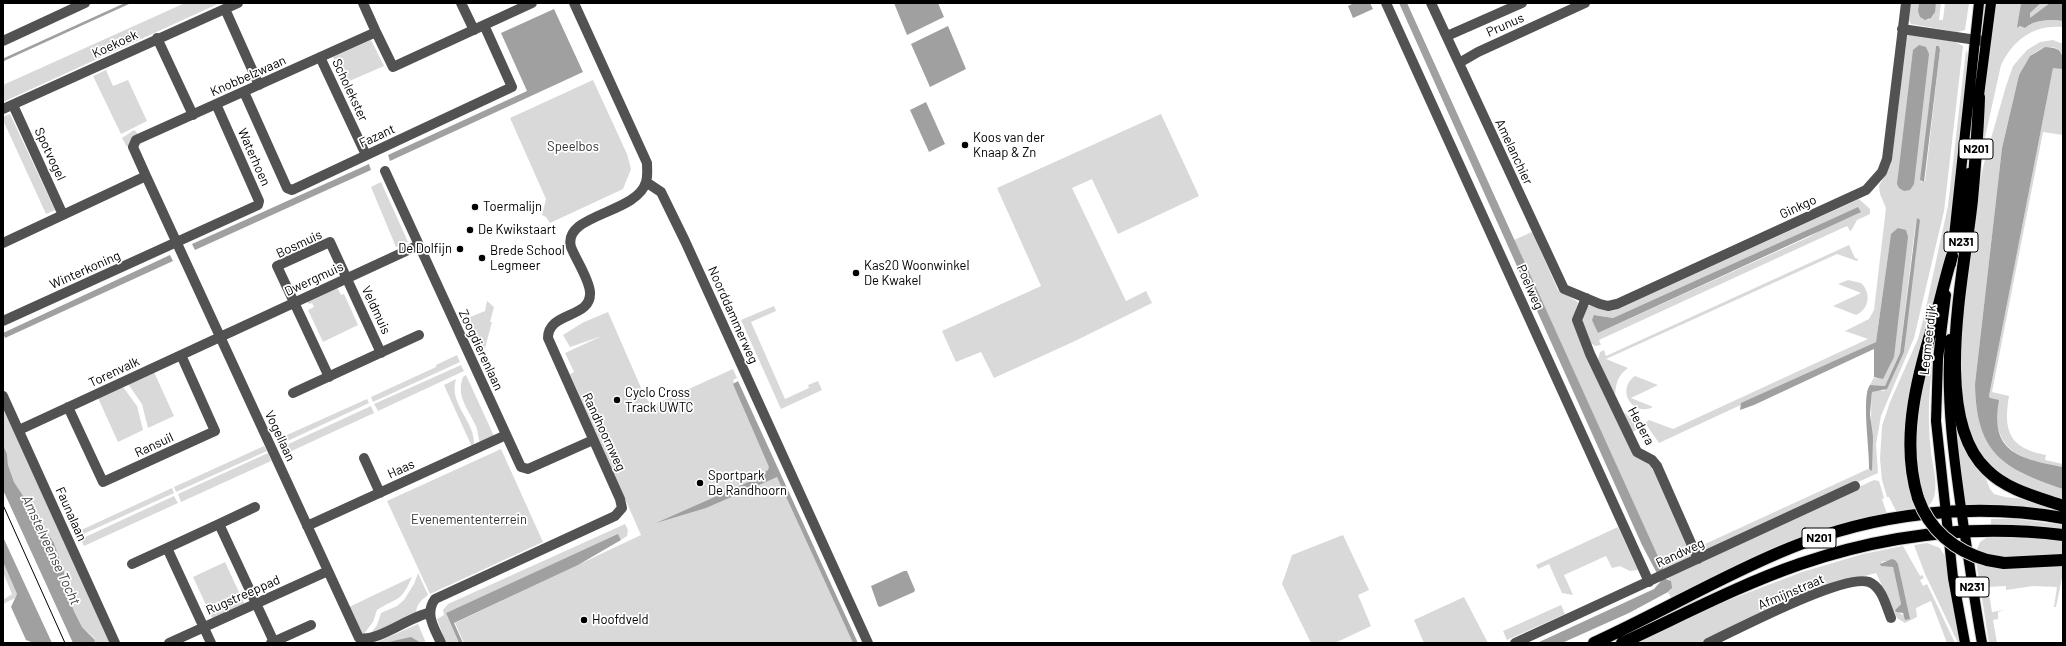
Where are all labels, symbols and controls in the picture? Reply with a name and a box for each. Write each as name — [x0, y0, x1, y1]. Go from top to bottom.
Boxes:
street label: Prunus — [1484, 10, 1526, 40]
street label: Koekoek — [90, 27, 140, 61]
street label: Knobbelzwaan — [208, 52, 288, 100]
street label: Scholekster — [329, 56, 371, 124]
street label: Amelanchier — [1492, 117, 1536, 187]
street label: Fazant — [357, 121, 397, 151]
street label: Spotvogel — [31, 125, 69, 183]
street label: Waterhoen — [234, 126, 274, 188]
place label: Koos van der Knaap & Zn — [973, 130, 1045, 161]
park label: Speelbos — [547, 139, 599, 155]
road number: N201 — [1959, 139, 1993, 159]
marker: Koos van der Knaap & Zn — [960, 140, 970, 150]
street label: Ginkgo — [1777, 192, 1819, 222]
place label: Toermalijn — [483, 199, 542, 215]
marker: Toermalijn — [470, 202, 480, 212]
place label: De Kwikstaart — [478, 222, 556, 238]
marker: De Kwikstaart — [465, 225, 475, 235]
street label: Bosmuis — [274, 227, 324, 261]
road number: N231 — [1944, 232, 1978, 252]
place label: De Dolfijn — [398, 241, 452, 257]
place label: Brede School Legmeer — [490, 243, 565, 274]
marker: De Dolfijn — [455, 244, 465, 254]
street label: Winterkoning — [47, 248, 123, 292]
marker: Brede School Legmeer — [477, 253, 487, 263]
place label: Kas20 Woonwinkel De Kwakel — [864, 258, 969, 289]
street label: Dwergmuis — [282, 259, 346, 299]
street label: Poelweg — [1513, 262, 1547, 312]
street label: Noorddammerweg — [705, 264, 761, 366]
marker: Kas20 Woonwinkel De Kwakel — [851, 268, 861, 278]
street label: Veldmuis — [358, 283, 394, 337]
street label: Legmeerdijk — [1917, 304, 1939, 376]
street label: Zoogdierenlaan — [455, 307, 507, 393]
street label: Torenvalk — [86, 353, 142, 391]
place label: Cyclo Cross Track UWTC — [625, 385, 693, 416]
street label: Randhoornweg — [579, 390, 629, 474]
marker: Cyclo Cross Track UWTC — [612, 395, 622, 405]
street label: Hedera — [1625, 404, 1657, 448]
street label: Vogellaan — [261, 408, 299, 464]
street label: Ransuil — [132, 429, 176, 461]
street label: Haas — [385, 456, 417, 482]
place label: Sportpark De Randhoorn — [708, 468, 787, 499]
marker: Sportpark De Randhoorn — [695, 478, 705, 488]
street label: Faunalaan — [52, 485, 90, 543]
water label: Amstelveense Tocht — [18, 492, 84, 608]
park label: Evenemententerrein — [411, 512, 527, 528]
road number: N201 — [1802, 528, 1836, 548]
street label: Randweg — [1653, 535, 1707, 571]
street label: Afmijnstraat — [1756, 571, 1826, 613]
street label: Rugstreeppad — [204, 572, 282, 618]
road number: N231 — [1955, 577, 1989, 597]
place label: Hoofdveld — [592, 612, 649, 628]
marker: Hoofdveld — [579, 615, 589, 625]

